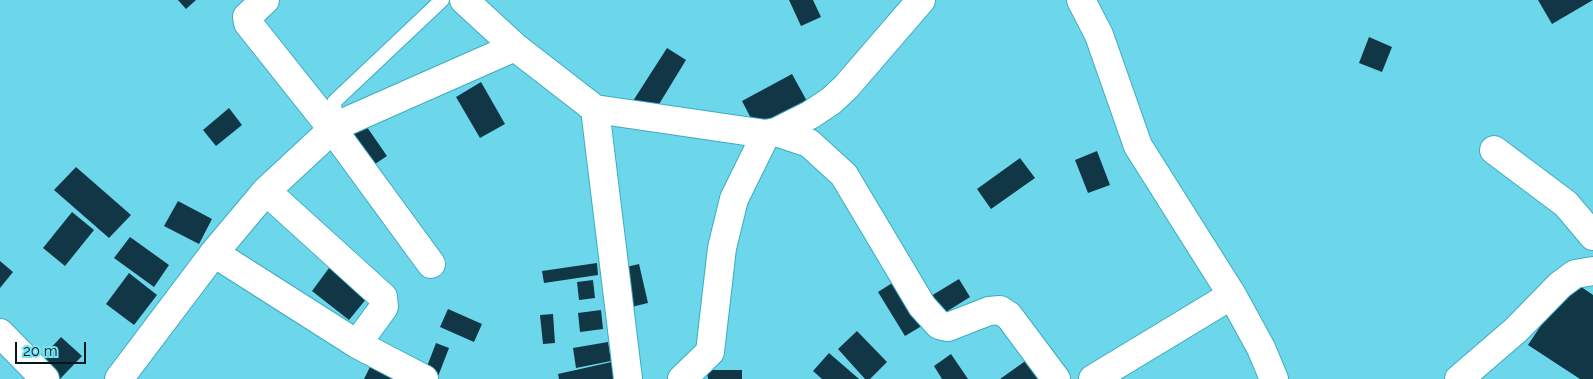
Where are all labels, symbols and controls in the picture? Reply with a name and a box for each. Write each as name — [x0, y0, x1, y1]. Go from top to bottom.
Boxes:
scale bar — [18, 332, 89, 364]
text: 20 m — [23, 342, 58, 360]

